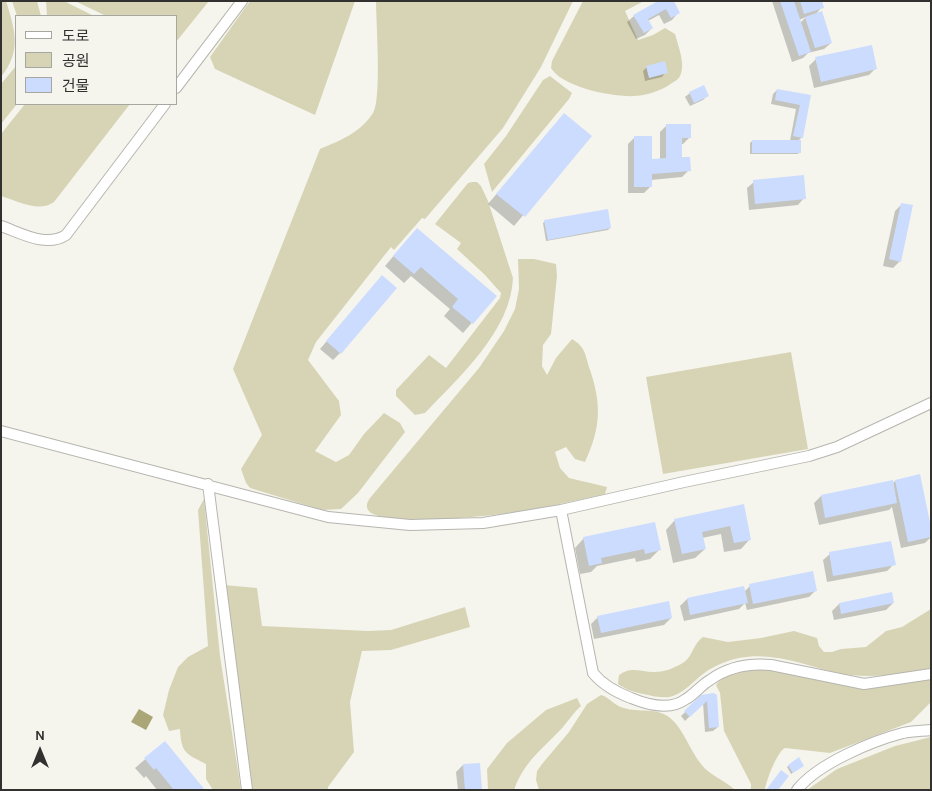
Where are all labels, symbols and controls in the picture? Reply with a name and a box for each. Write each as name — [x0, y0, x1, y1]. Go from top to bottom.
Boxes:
legend — [15, 15, 178, 105]
text: 도로 — [62, 27, 90, 45]
text: 공원 — [62, 52, 90, 70]
text: 건물 — [62, 77, 90, 95]
north arrow — [15, 726, 65, 776]
text: N — [35, 727, 45, 744]

